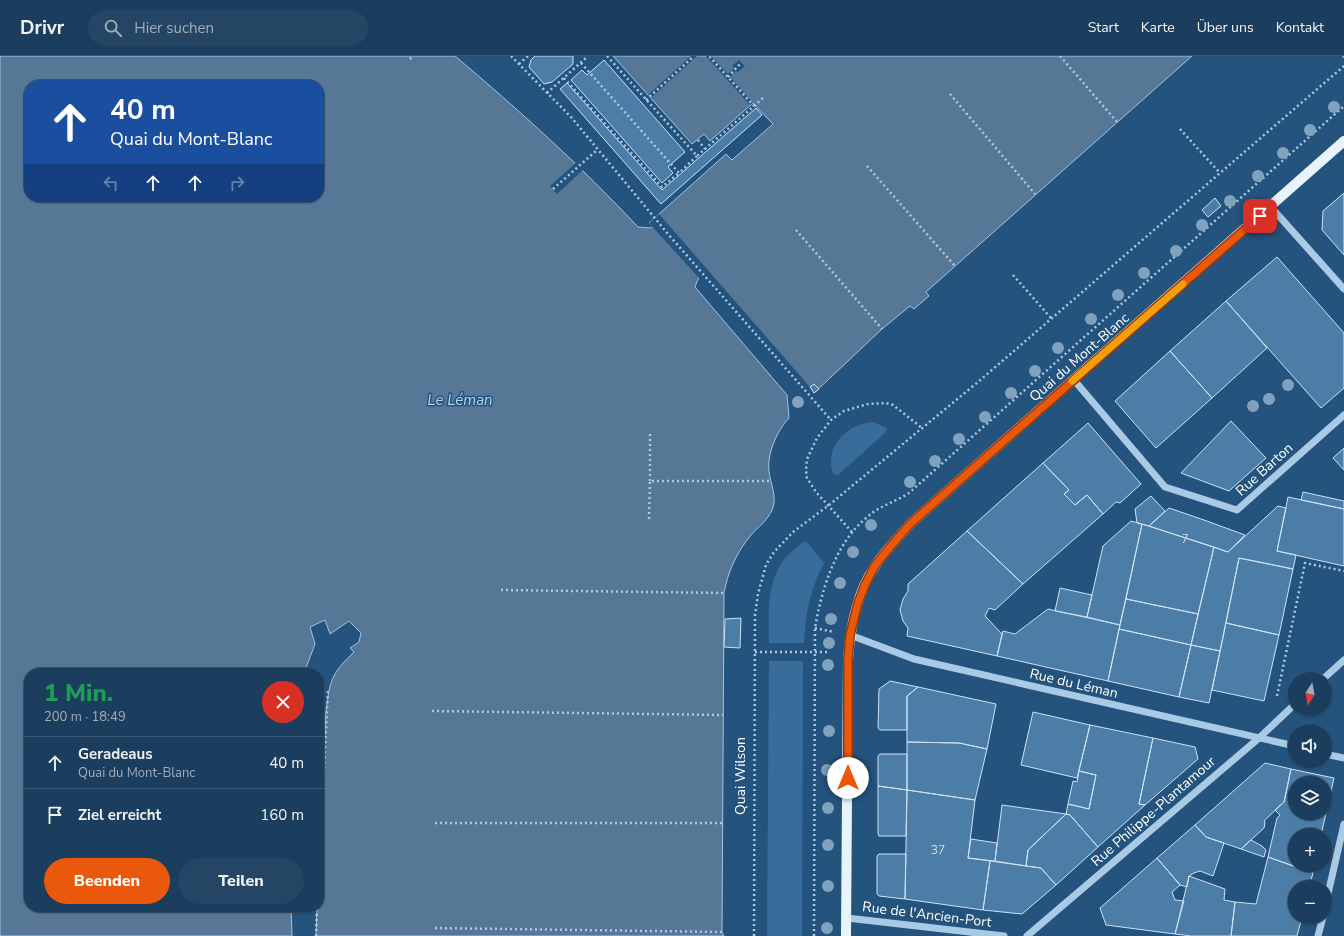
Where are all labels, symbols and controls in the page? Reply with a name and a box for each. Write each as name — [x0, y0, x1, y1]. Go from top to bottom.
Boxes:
search box — [88, 10, 368, 46]
text: Drivr — [20, 15, 64, 41]
icon: search — [102, 17, 124, 39]
text: Hier suchen — [134, 18, 214, 38]
text: Start — [1088, 18, 1119, 37]
text: Karte — [1141, 18, 1175, 37]
text: Über uns — [1197, 18, 1254, 37]
text: Kontakt — [1276, 18, 1324, 37]
text: 40 m — [110, 91, 176, 129]
icon: ahead — [44, 96, 96, 148]
text: Quai du Mont-Blanc — [110, 127, 272, 151]
icon: left — [100, 172, 122, 194]
icon: ahead — [142, 172, 164, 194]
icon: ahead — [184, 172, 206, 194]
icon: right — [226, 172, 248, 194]
pin — [1243, 199, 1277, 233]
icon: arrive — [1249, 205, 1271, 227]
street label: Quai du Mont-Blanc — [1025, 308, 1134, 406]
water label: Le Léman — [427, 390, 493, 410]
street label: Rue Barton — [1232, 439, 1297, 500]
house number: 7 — [1181, 531, 1189, 547]
street label: Rue du Léman — [1028, 664, 1120, 703]
north arrow — [1288, 672, 1332, 716]
map controls — [1288, 672, 1332, 924]
text: 1 Min. — [44, 677, 113, 709]
button: close — [262, 681, 304, 723]
text: 200 m · 18:49 — [44, 708, 126, 726]
button: sound — [1288, 724, 1332, 768]
street label: Quai Wilson — [731, 737, 750, 815]
text: Geradeaus — [78, 744, 153, 764]
icon: ahead — [44, 752, 66, 774]
street label: Rue Philippe-Plantamour — [1087, 752, 1220, 871]
text: 40 m — [269, 753, 304, 773]
position arrow — [827, 757, 869, 799]
text: Quai du Mont-Blanc — [78, 764, 195, 782]
button: layers — [1288, 776, 1332, 820]
icon: arrive — [44, 804, 66, 826]
text: Ziel erreicht — [78, 805, 161, 825]
text: 160 m — [260, 805, 304, 825]
button: + — [1288, 828, 1332, 872]
house number: 37 — [931, 842, 945, 858]
button: Beenden — [44, 858, 170, 904]
button: Teilen — [178, 858, 304, 904]
button: − — [1288, 880, 1332, 924]
street label: Rue de l'Ancien-Port — [861, 897, 993, 932]

